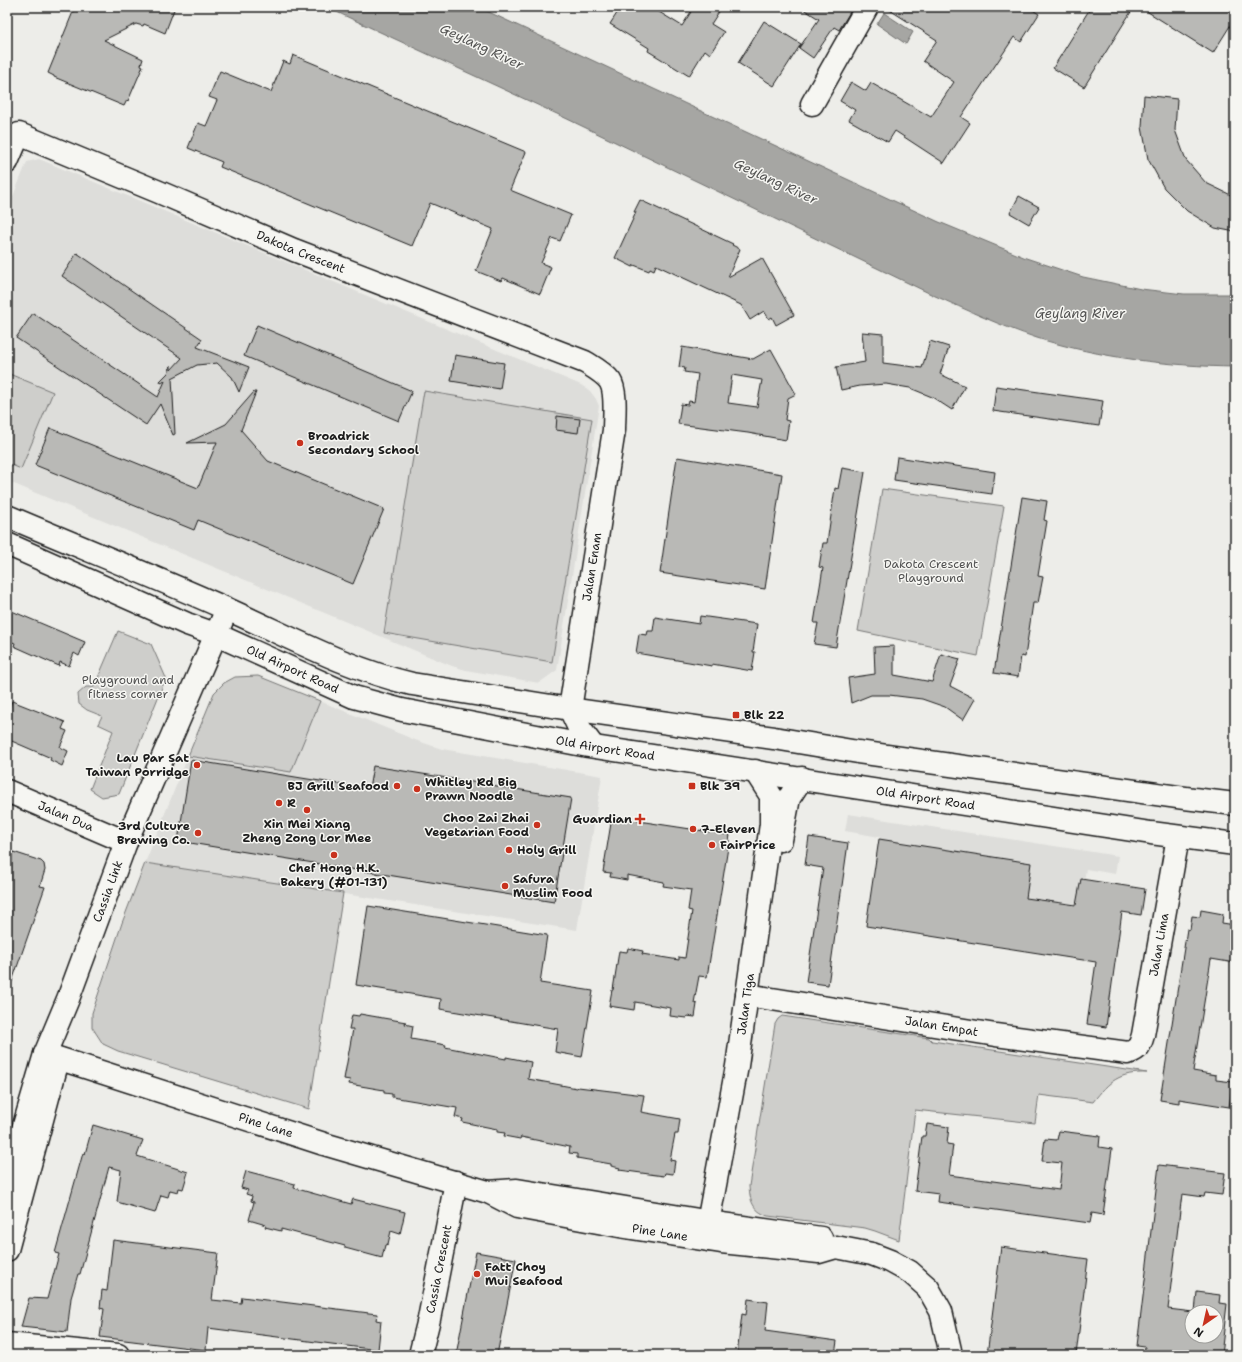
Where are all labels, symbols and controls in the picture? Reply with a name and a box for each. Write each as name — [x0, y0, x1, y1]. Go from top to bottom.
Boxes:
water label: Geylang River — [437, 20, 527, 74]
water label: Geylang River — [731, 155, 821, 209]
street label: Dakota Crescent — [254, 227, 348, 277]
water label: Geylang River — [1035, 305, 1126, 322]
place label: Broadrick Secondary School — [308, 428, 419, 458]
marker: Broadrick Secondary School — [295, 438, 305, 448]
street label: Jalan Enam — [579, 532, 605, 602]
park label: Dakota Crescent Playground — [884, 556, 978, 586]
street label: Old Airport Road — [244, 641, 342, 697]
park label: Playground and fitness corner — [82, 672, 175, 702]
place label: Blk 22 — [744, 707, 785, 723]
marker: Blk 22 — [731, 710, 741, 720]
street label: Old Airport Road — [555, 732, 656, 764]
place label: Lau Par Sat Taiwan Porridge — [85, 750, 189, 780]
marker: Lau Par Sat Taiwan Porridge — [192, 760, 202, 770]
place label: Whitley Rd Big Prawn Noodle — [425, 774, 517, 804]
place label: BJ Grill Seafood — [288, 778, 389, 794]
place label: Blk 39 — [700, 778, 740, 794]
marker: BJ Grill Seafood — [392, 781, 402, 791]
marker: Blk 39 — [687, 781, 697, 791]
street label: Old Airport Road — [875, 783, 976, 814]
marker: Whitley Rd Big Prawn Noodle — [412, 784, 422, 794]
place label: R — [287, 795, 296, 811]
street label: Jalan Dua — [35, 797, 97, 835]
marker: R — [274, 798, 284, 808]
marker: Xin Mei Xiang Zheng Zong Lor Mee — [302, 805, 312, 815]
place label: Choo Zai Zhai Vegetarian Food — [425, 810, 529, 840]
place label: Guardian — [573, 811, 632, 827]
marker: Guardian — [635, 814, 645, 824]
place label: Xin Mei Xiang Zheng Zong Lor Mee — [242, 816, 372, 846]
place label: 3rd Culture Brewing Co. — [117, 818, 190, 848]
marker: Choo Zai Zhai Vegetarian Food — [532, 820, 542, 830]
place label: 7-Eleven — [701, 821, 756, 837]
marker: 7-Eleven — [688, 824, 698, 834]
marker: 3rd Culture Brewing Co. — [193, 828, 203, 838]
place label: FairPrice — [720, 837, 776, 853]
marker: FairPrice — [707, 840, 717, 850]
place label: Holy Grill — [517, 842, 576, 858]
marker: Holy Grill — [504, 845, 514, 855]
marker: Chef Hong H.K. Bakery (#01-131) — [329, 850, 339, 860]
street label: Cassia Link — [89, 858, 127, 924]
place label: Chef Hong H.K. Bakery (#01-131) — [280, 860, 388, 890]
place label: Safura Muslim Food — [513, 871, 592, 901]
marker: Safura Muslim Food — [500, 881, 510, 891]
street label: Jalan Lima — [1145, 911, 1173, 978]
street label: Jalan Tiga — [733, 972, 758, 1036]
street label: Jalan Empat — [904, 1012, 979, 1040]
street label: Pine Lane — [237, 1109, 295, 1142]
street label: Pine Lane — [631, 1220, 689, 1245]
street label: Cassia Crescent — [422, 1223, 455, 1315]
place label: Fatt Choy Mui Seafood — [485, 1259, 563, 1289]
marker: Fatt Choy Mui Seafood — [472, 1269, 482, 1279]
north arrow — [1184, 1304, 1224, 1344]
text: N — [1191, 1323, 1206, 1341]

